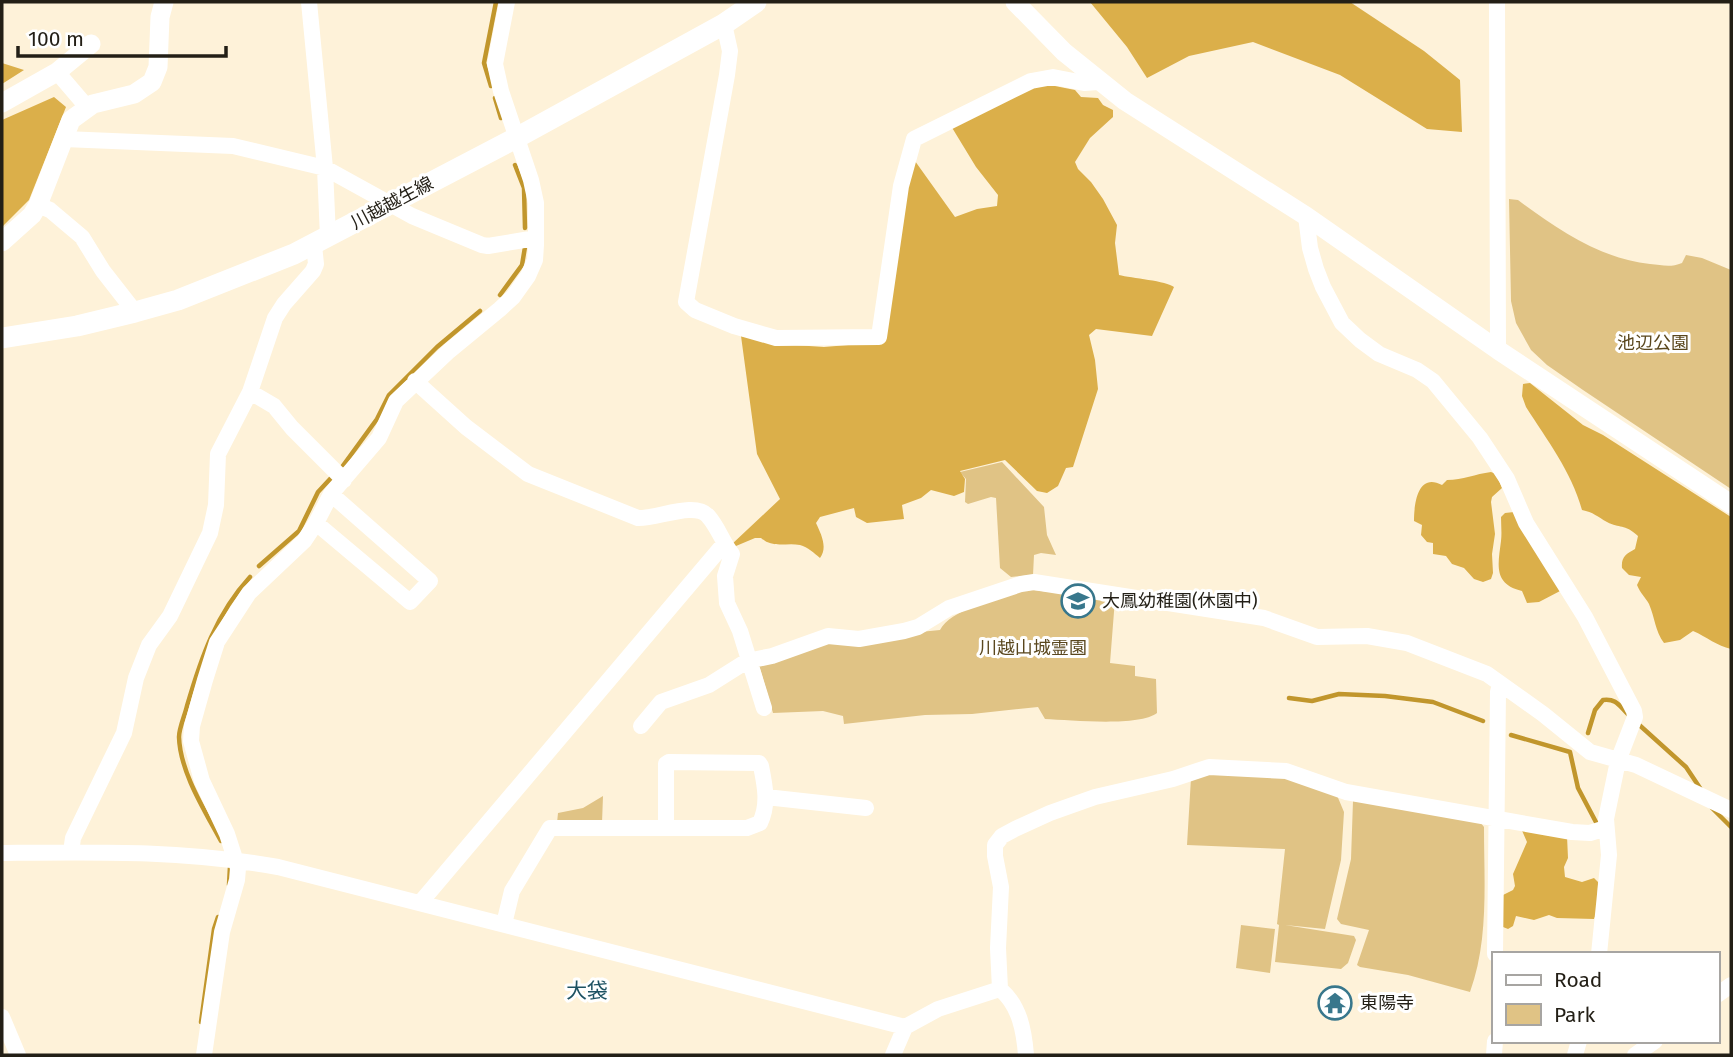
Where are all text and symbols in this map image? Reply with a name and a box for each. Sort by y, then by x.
scale bar [18,14,226,58]
text: 100 m [28,26,84,52]
street label: 川越越生線 [347,172,437,234]
park label: 池辺公園 [1617,332,1689,354]
school or university icon: 大鳳幼稚園(休園中) [1059,582,1097,620]
place label: 大鳳幼稚園(休園中) [1102,590,1258,612]
park label: 川越山城霊園 [979,637,1087,659]
legend [1492,952,1719,1043]
text: Road [1554,967,1602,993]
district label: 大袋 [566,978,608,1004]
temple icon: 東陽寺 [1316,984,1354,1022]
place label: 東陽寺 [1360,992,1414,1014]
text: Park [1554,1002,1596,1028]

